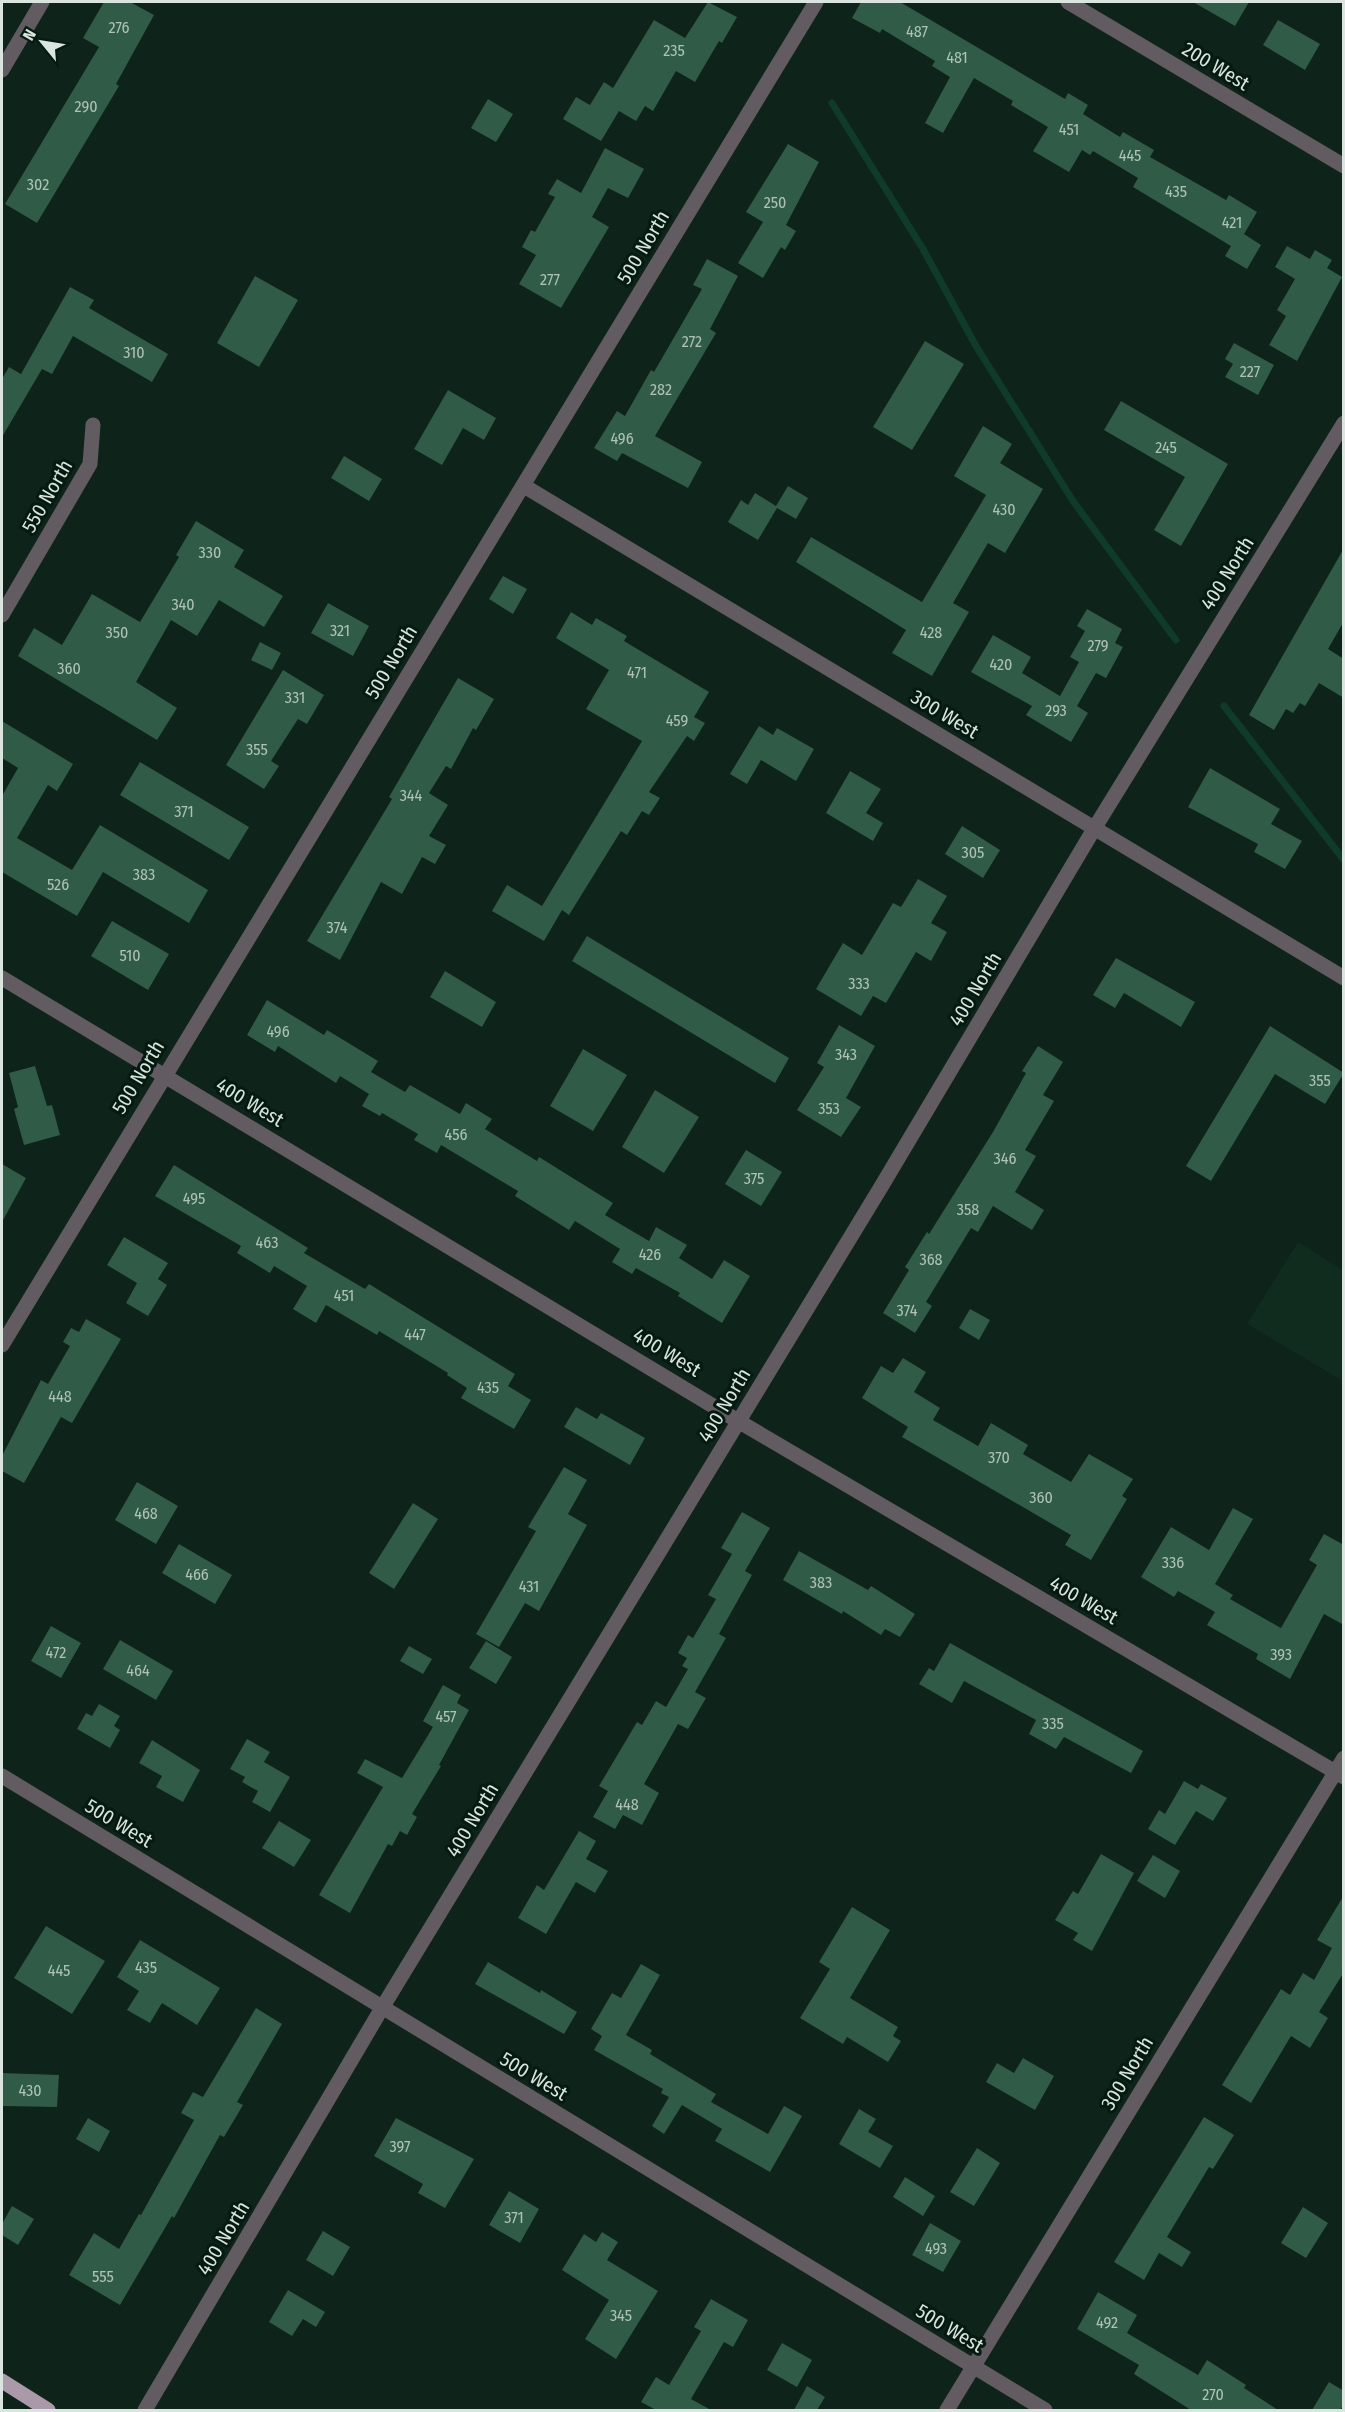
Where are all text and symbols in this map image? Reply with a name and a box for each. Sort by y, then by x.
north arrow [12,12,72,72]
house number: 276 [109,18,130,37]
house number: 487 [906,22,929,41]
text: N [19,26,40,44]
street label: 200 West [1178,37,1254,96]
house number: 235 [663,41,685,60]
house number: 481 [946,48,968,67]
house number: 290 [74,97,98,116]
house number: 451 [1059,120,1079,139]
house number: 445 [1119,146,1141,165]
house number: 302 [27,175,49,194]
house number: 435 [1165,182,1187,201]
house number: 250 [764,193,786,212]
street label: 500 North [612,206,674,288]
house number: 421 [1222,213,1242,232]
house number: 277 [540,270,560,289]
house number: 272 [682,332,702,351]
house number: 310 [123,343,145,362]
house number: 227 [1240,362,1261,381]
house number: 282 [650,380,672,399]
house number: 496 [610,429,634,448]
house number: 245 [1155,438,1177,457]
street label: 550 North [17,455,77,537]
house number: 430 [992,500,1016,519]
street label: 400 North [1195,532,1259,614]
house number: 330 [199,543,221,562]
house number: 340 [171,595,195,614]
house number: 321 [330,621,350,640]
street label: 500 North [360,621,422,703]
house number: 350 [106,623,128,642]
house number: 428 [920,623,942,642]
house number: 279 [1088,636,1109,655]
house number: 420 [990,655,1012,674]
house number: 360 [57,659,81,678]
house number: 471 [627,663,647,682]
street label: 300 West [907,685,983,744]
house number: 331 [285,688,305,707]
house number: 293 [1045,701,1067,720]
house number: 459 [666,711,688,730]
house number: 355 [246,740,268,759]
house number: 344 [400,786,423,805]
house number: 371 [174,802,194,821]
house number: 305 [962,843,984,862]
house number: 383 [133,865,155,884]
house number: 526 [47,875,69,894]
house number: 374 [327,918,348,937]
house number: 510 [119,946,141,965]
street label: 400 North [944,948,1006,1030]
house number: 333 [848,974,870,993]
house number: 496 [266,1022,290,1041]
street label: 500 North [107,1036,169,1118]
house number: 343 [835,1045,857,1064]
house number: 355 [1309,1071,1331,1090]
street label: 400 West [212,1072,289,1132]
house number: 353 [818,1099,840,1118]
house number: 456 [445,1125,467,1144]
house number: 346 [994,1149,1016,1168]
house number: 375 [744,1169,764,1188]
house number: 495 [183,1189,205,1208]
house number: 358 [957,1200,979,1219]
house number: 463 [256,1233,278,1252]
house number: 426 [639,1245,661,1264]
house number: 368 [919,1250,943,1269]
house number: 451 [334,1286,354,1305]
house number: 374 [897,1301,918,1320]
street label: 400 West [629,1322,706,1382]
house number: 447 [404,1325,426,1344]
street label: 400 North [693,1364,755,1446]
house number: 435 [477,1378,499,1397]
house number: 448 [48,1387,72,1406]
house number: 370 [988,1448,1010,1467]
house number: 360 [1029,1488,1053,1507]
house number: 468 [134,1504,158,1523]
house number: 336 [1162,1553,1184,1572]
house number: 466 [185,1565,209,1584]
street label: 400 West [1046,1571,1123,1629]
house number: 383 [810,1573,832,1592]
house number: 431 [519,1577,539,1596]
house number: 472 [46,1643,66,1662]
house number: 393 [1270,1645,1292,1664]
house number: 464 [126,1661,150,1680]
house number: 457 [435,1707,457,1726]
house number: 335 [1042,1714,1064,1733]
street label: 400 North [441,1779,503,1861]
street label: 500 West [81,1794,157,1853]
house number: 448 [615,1795,639,1814]
house number: 435 [135,1958,157,1977]
house number: 445 [48,1961,70,1980]
street label: 300 North [1096,2032,1158,2114]
street label: 500 West [496,2047,572,2106]
house number: 430 [18,2081,42,2100]
house number: 397 [389,2137,411,2156]
street label: 400 North [192,2197,254,2279]
house number: 371 [504,2208,524,2227]
house number: 493 [925,2239,947,2258]
house number: 555 [92,2267,114,2286]
street label: 500 West [912,2299,988,2358]
house number: 345 [610,2306,632,2325]
house number: 492 [1096,2313,1118,2332]
house number: 270 [1202,2385,1224,2404]

